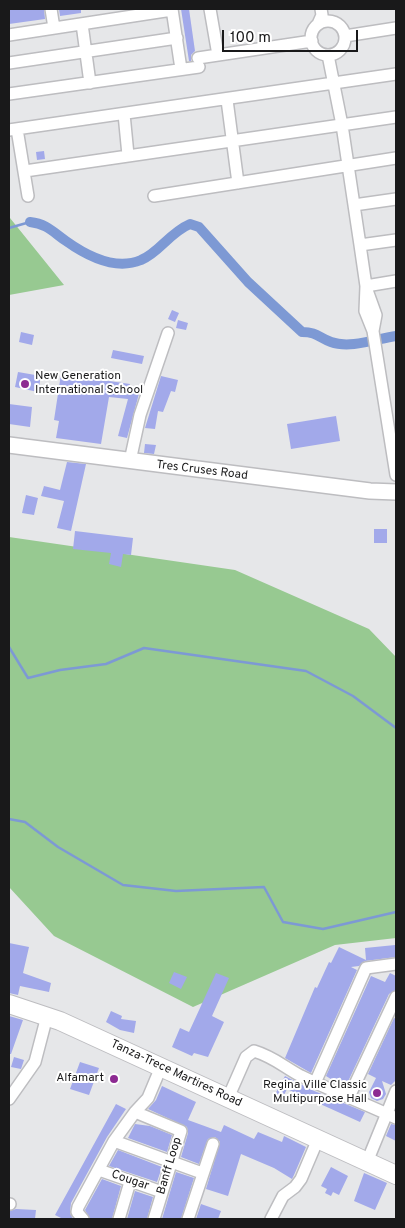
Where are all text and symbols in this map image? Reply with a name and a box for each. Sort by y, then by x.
scale bar [225,20,361,52]
text: 100 m [230,29,271,48]
place label: New Generation International School [35,370,143,398]
marker: New Generation International School [19,378,31,390]
street label: Tres Cruses Road [155,458,249,484]
street label: Tanza-Trece Martires Road [108,1037,244,1111]
place label: Alfamart [56,1072,104,1086]
marker: Alfamart [108,1073,120,1085]
place label: Regina Ville Classic Multipurpose Hall [263,1079,367,1107]
marker: Regina Ville Classic Multipurpose Hall [371,1087,383,1099]
street label: Banff Loop [154,1136,186,1196]
street label: Cougar [109,1168,151,1194]

